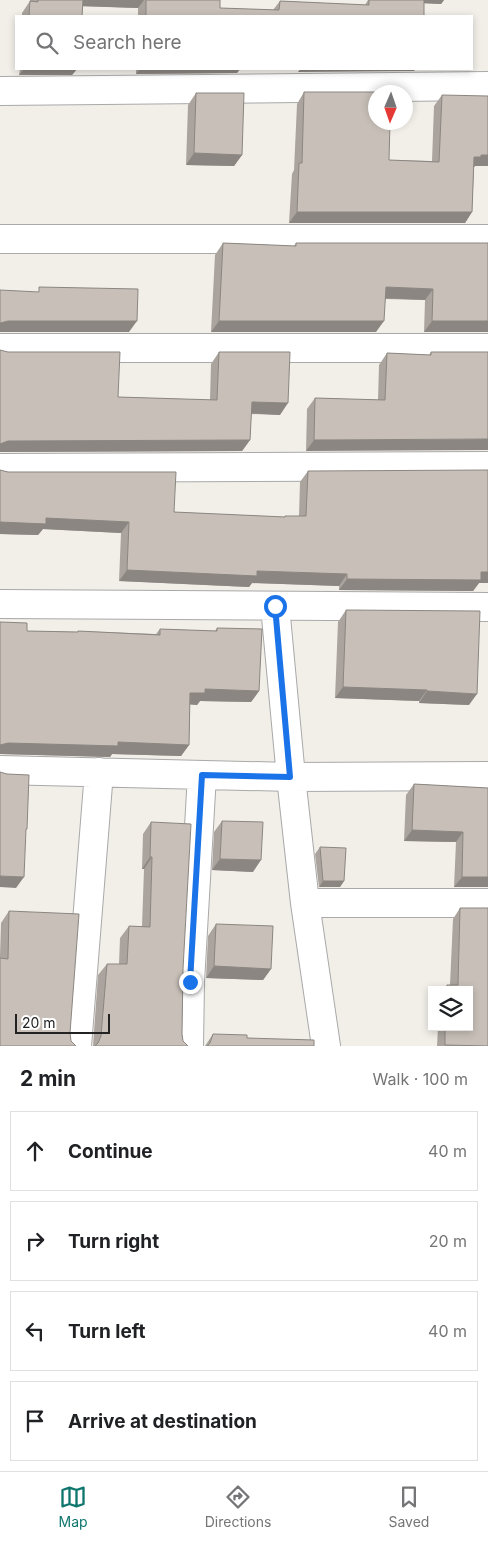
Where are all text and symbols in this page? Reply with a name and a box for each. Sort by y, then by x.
search box [15,15,473,70]
icon: search [33,29,61,57]
text: Search here [73,31,182,54]
north arrow [368,85,413,130]
route start [264,595,287,618]
route end [179,971,202,994]
map controls [428,986,473,1031]
button: layers [428,986,473,1031]
scale bar [15,1011,110,1034]
text: 20 m [22,1014,56,1031]
text: 2 min [20,1066,76,1091]
text: Walk · 100 m [373,1069,468,1089]
icon: ahead [21,1137,49,1165]
text: Continue [68,1140,153,1163]
text: 40 m [428,1141,467,1161]
icon: right [21,1227,49,1255]
text: Turn right [68,1230,159,1253]
text: 20 m [429,1231,467,1251]
icon: left [21,1317,49,1345]
text: Turn left [68,1320,146,1343]
text: 40 m [428,1321,467,1341]
icon: arrive [21,1407,49,1435]
text: Arrive at destination [68,1410,257,1433]
tab: Map [59,1483,88,1530]
tab: Directions [205,1483,271,1530]
tab: Saved [388,1483,429,1530]

